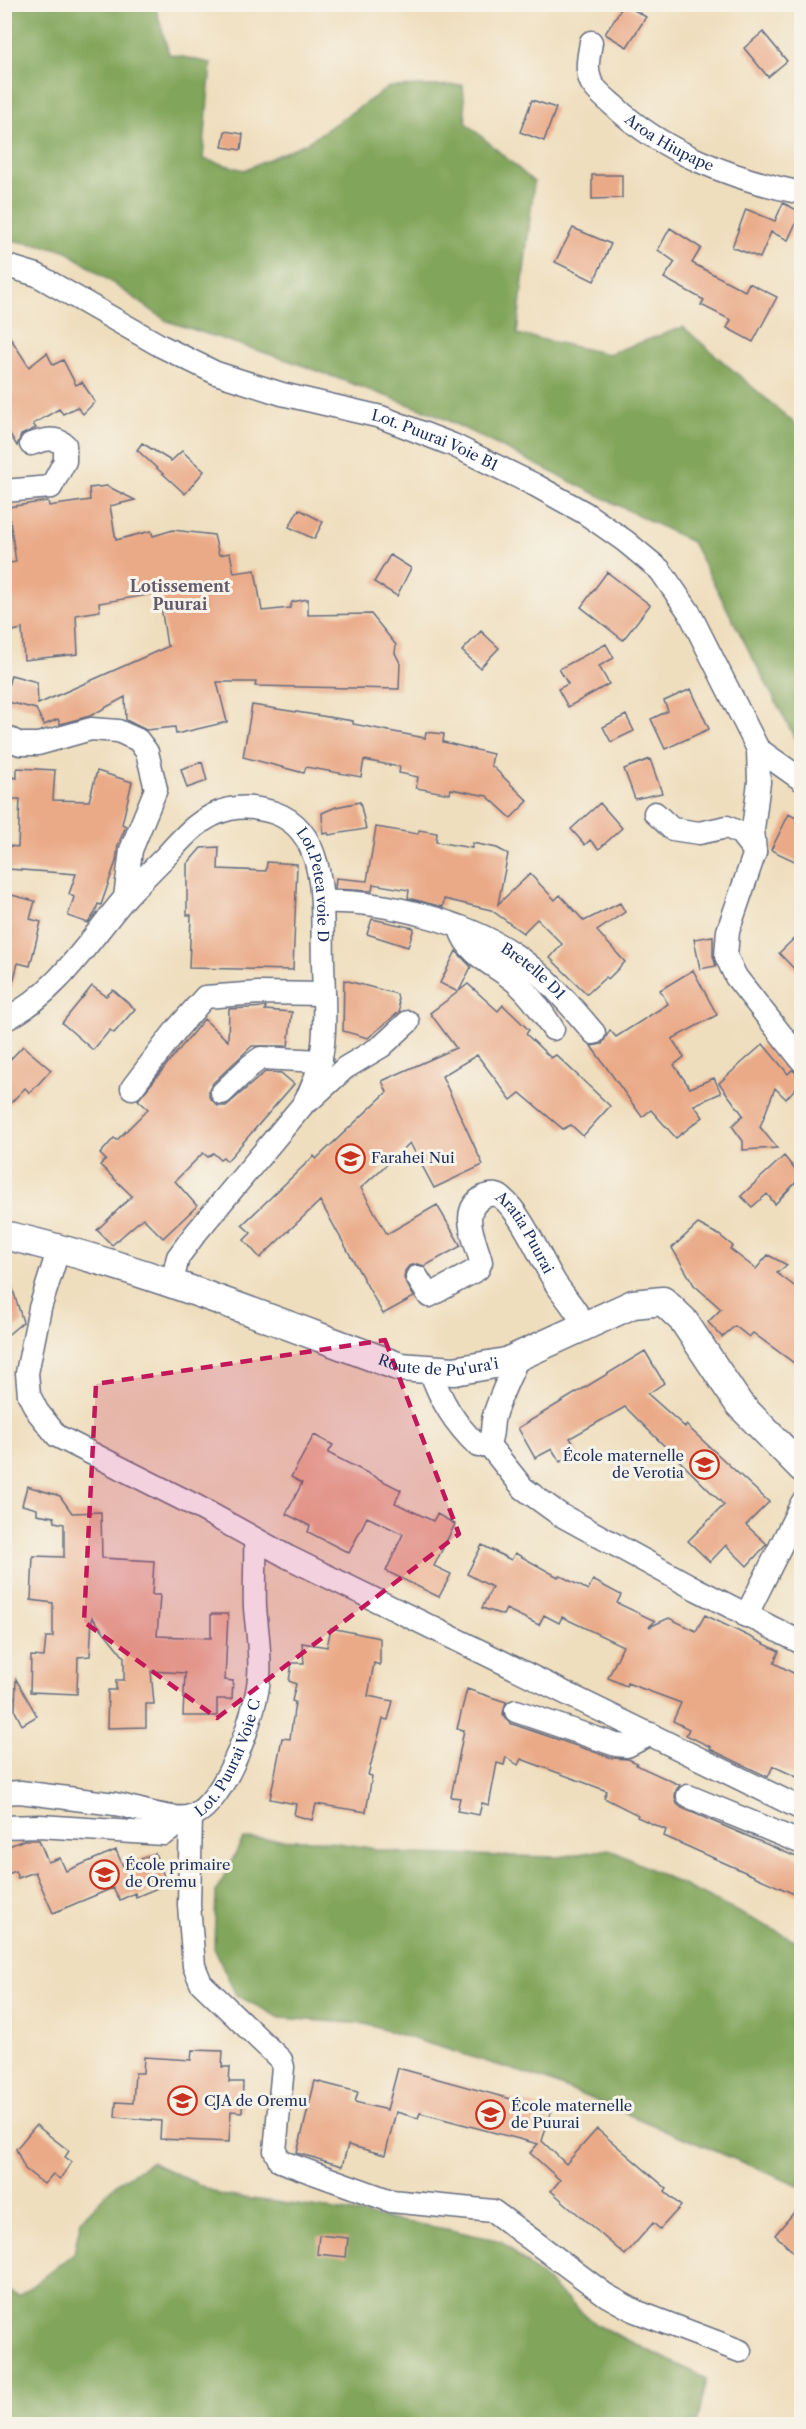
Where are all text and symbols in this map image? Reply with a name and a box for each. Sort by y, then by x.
street label: Aroa Hiupape [620,109,717,175]
street label: Lot. Puurai Voie B1 [370,405,502,475]
district label: Lotissement Puurai [130,576,231,614]
street label: Lot.Petea voie D [292,823,333,942]
street label: Bretelle D1 [498,938,570,1004]
school or university icon: Farahei Nui [334,1142,366,1174]
place label: Farahei Nui [371,1148,455,1167]
street label: Aratia Puurai [491,1186,558,1277]
street label: Route de Pu'ura'i [376,1350,500,1380]
place label: École maternelle de Verotia [563,1446,684,1482]
school or university icon: École maternelle de Verotia [689,1449,721,1481]
street label: Lot. Puurai Voie C [191,1697,264,1821]
place label: École primaire de Oremu [125,1855,230,1891]
school or university icon: École primaire de Oremu [88,1858,120,1890]
school or university icon: CJA de Oremu [167,2085,199,2117]
place label: CJA de Oremu [204,2091,307,2110]
place label: École maternelle de Puurai [511,2096,632,2132]
school or university icon: École maternelle de Puurai [474,2099,506,2131]

